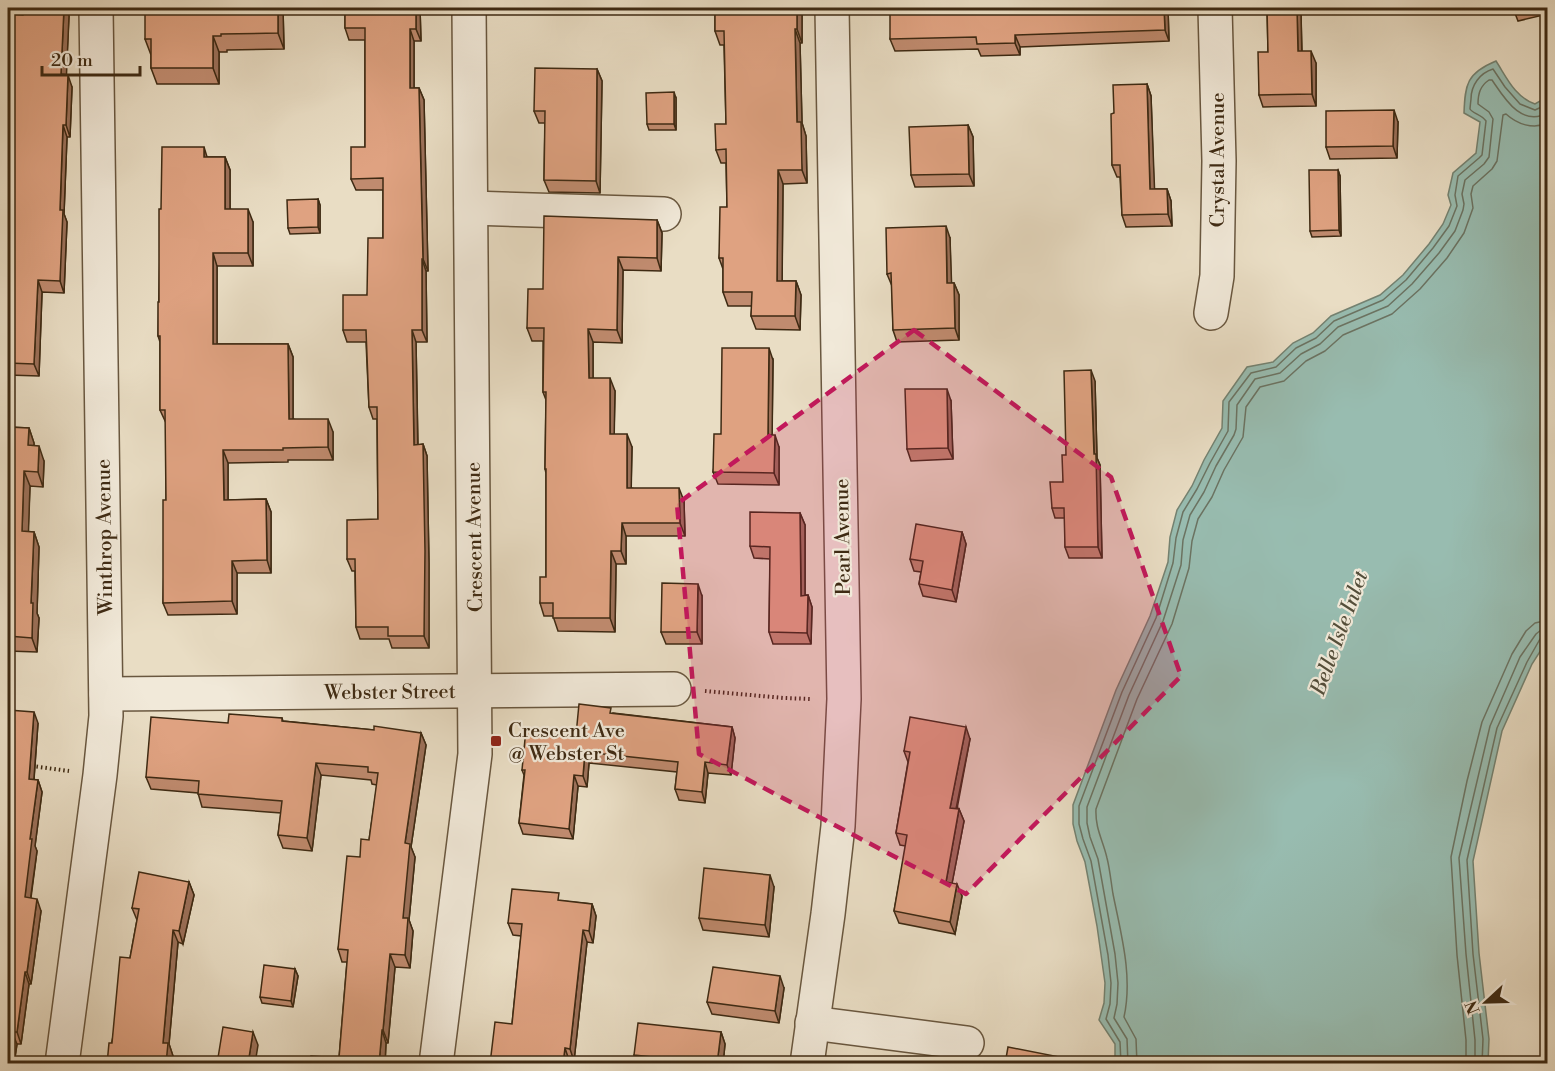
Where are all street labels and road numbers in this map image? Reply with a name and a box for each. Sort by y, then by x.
street label: Crystal Avenue [1206,92,1231,228]
street label: Winthrop Avenue [92,459,119,616]
street label: Crescent Avenue [462,462,489,612]
street label: Pearl Avenue [830,478,857,596]
street label: Webster Street [323,680,456,706]

